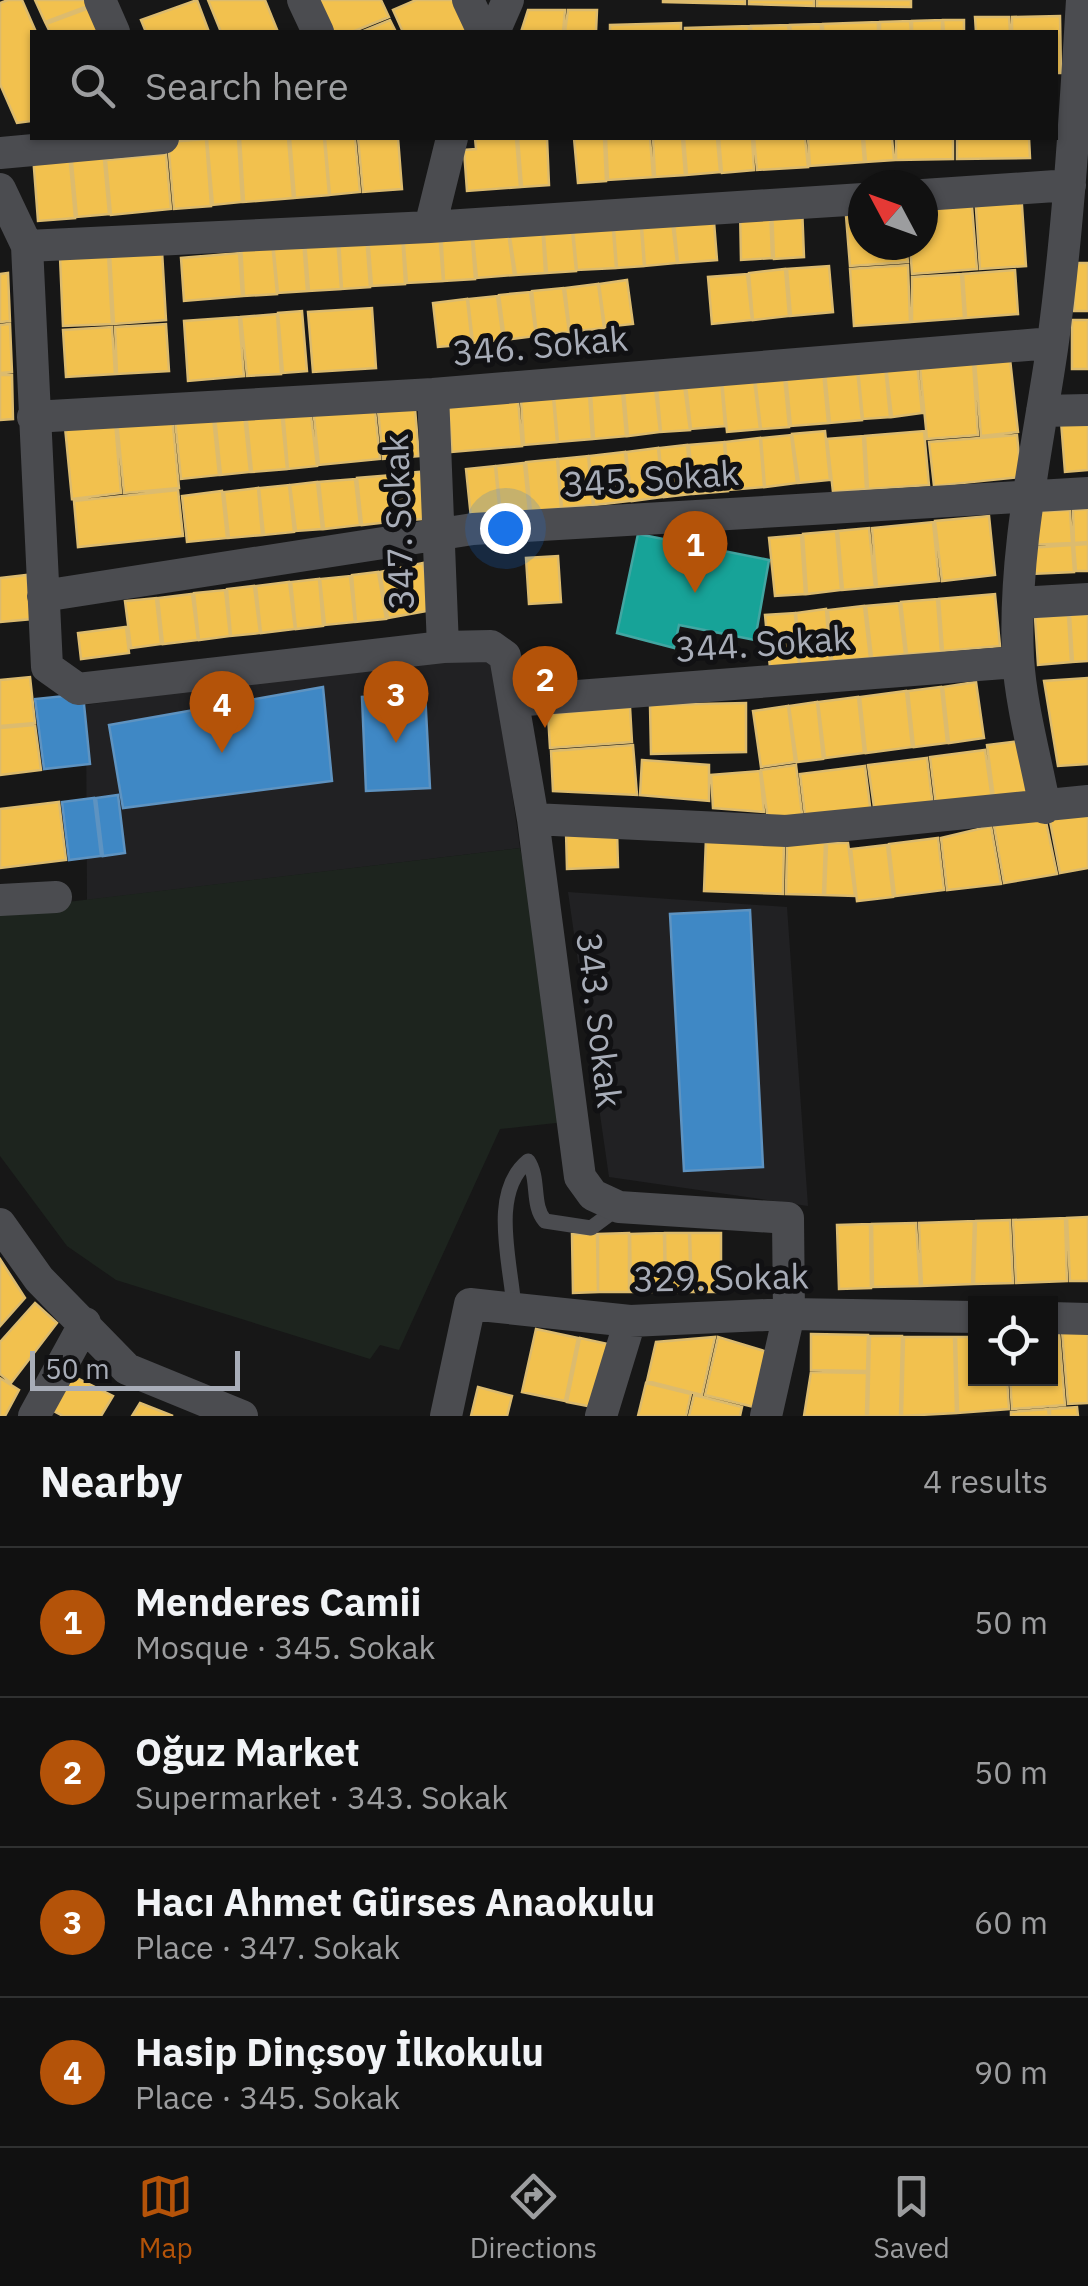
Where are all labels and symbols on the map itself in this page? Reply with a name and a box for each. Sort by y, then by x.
north arrow [848,170,938,260]
street label: 346. Sokak [450,314,630,376]
street label: 347. Sokak [372,433,424,611]
street label: 345. Sokak [562,449,740,507]
your location [480,503,531,554]
pin: 1 [662,510,728,593]
street label: 344. Sokak [674,614,852,672]
pin: 2 [512,646,578,728]
pin: 3 [364,660,428,743]
pin: 4 [190,670,254,753]
street label: 343. Sokak [566,930,634,1110]
street label: 329. Sokak [633,1252,809,1302]
scale bar [30,1346,240,1390]

